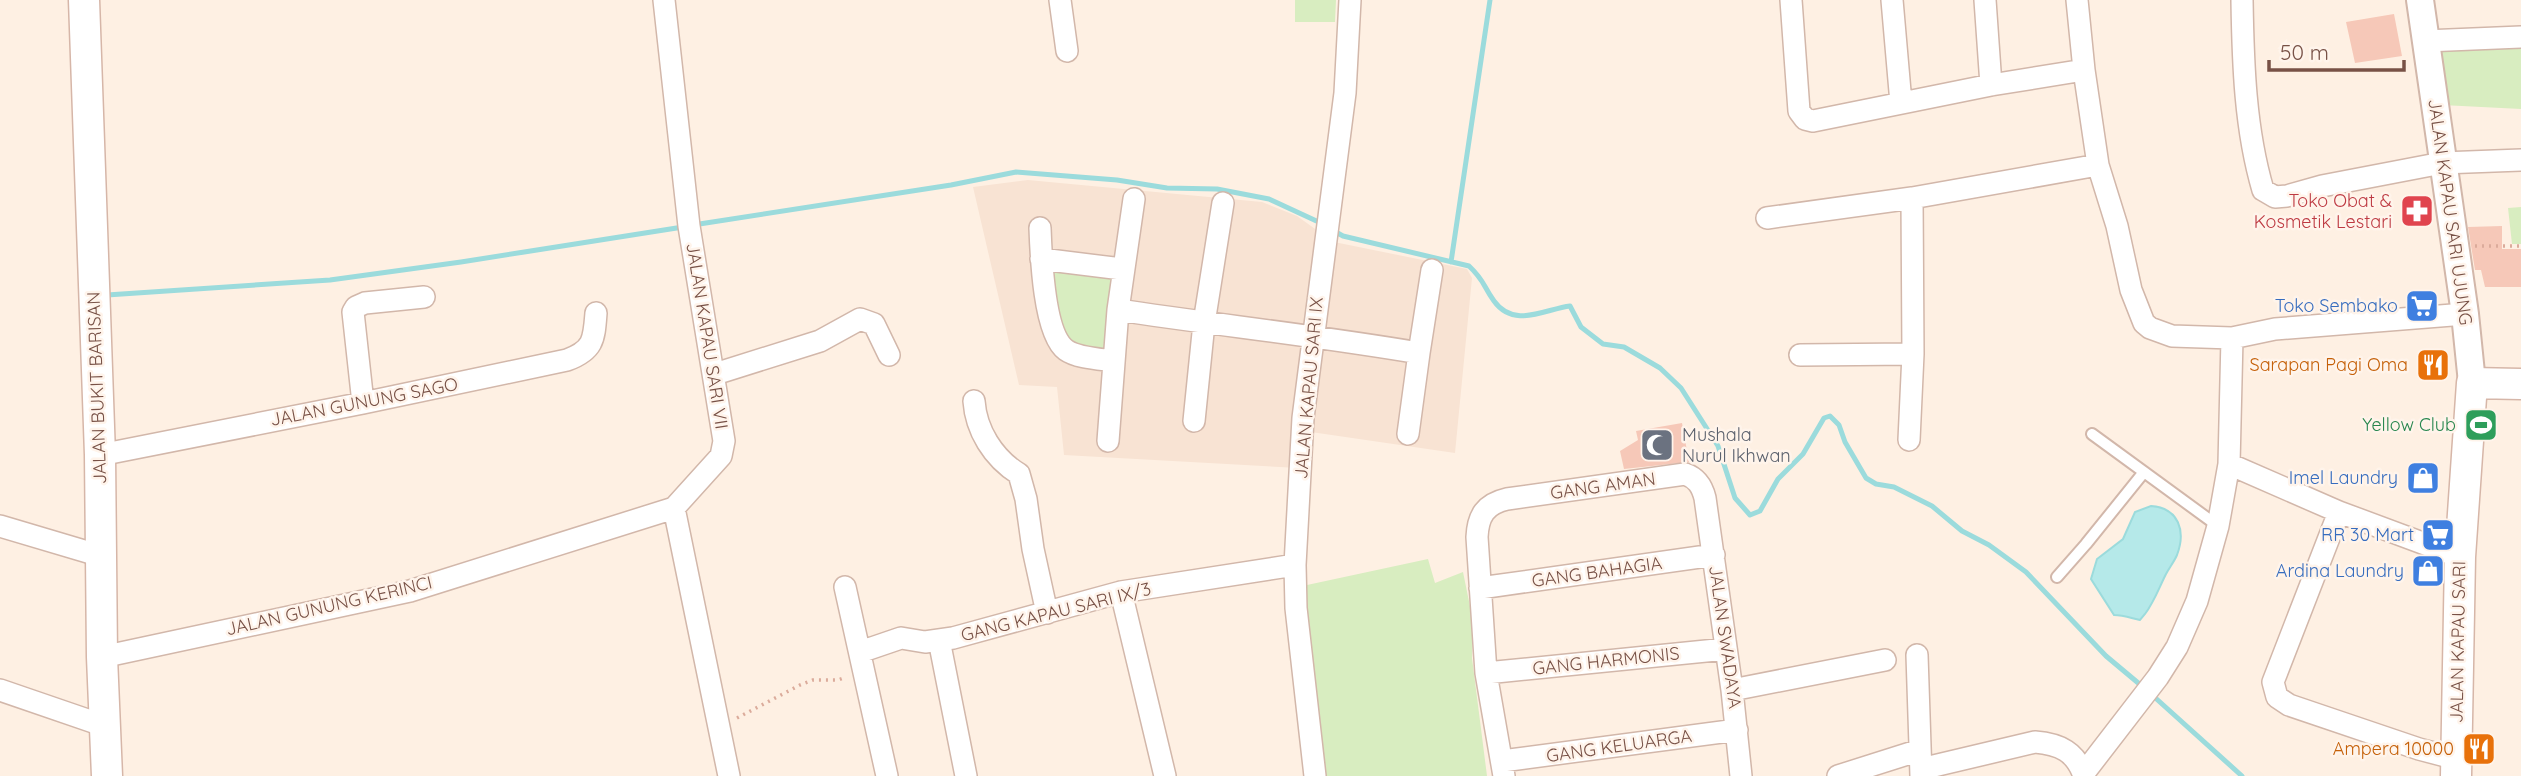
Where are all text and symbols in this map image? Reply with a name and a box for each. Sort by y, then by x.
scale bar [2269,28,2404,72]
text: 50 m [2280,39,2329,65]
street label: JALAN KAPAU SARI UJUNG [2423,97,2478,327]
place label: Toko Obat & Kosmetik Lestari [2254,189,2392,233]
pharmacy icon: Toko Obat & Kosmetik Lestari [2398,192,2436,230]
street label: JALAN KAPAU SARI VII [681,241,734,431]
supermarket icon: Toko Sembako [2403,287,2441,325]
street label: JALAN BUKIT BARISAN [82,291,111,485]
place label: Toko Sembako [2275,294,2398,317]
street label: JALAN KAPAU SARI IX [1289,296,1328,480]
restaurant icon: Sarapan Pagi Oma [2414,346,2452,384]
place label: Sarapan Pagi Oma [2250,353,2408,376]
street label: JALAN GUNUNG SAGO [268,372,460,431]
sports icon: Yellow Club [2462,406,2500,444]
place label: Yellow Club [2362,413,2456,436]
place label: Mushala Nurul Ikhwan [1682,423,1791,467]
mosque icon: Mushala Nurul Ikhwan [1638,426,1676,464]
shop icon: Imel Laundry [2404,459,2442,497]
place label: Imel Laundry [2289,466,2398,489]
street label: GANG AMAN [1549,467,1657,504]
supermarket icon: RR 30 Mart [2419,516,2457,554]
place label: RR 30 Mart [2321,523,2414,546]
street label: GANG BAHAGIA [1530,551,1664,592]
shop icon: Ardina Laundry [2409,552,2447,590]
place label: Ardina Laundry [2276,559,2404,582]
street label: JALAN KAPAU SARI [2445,561,2470,723]
street label: JALAN SWADAYA [1704,564,1747,710]
street label: JALAN GUNUNG KERINCI [223,571,434,640]
street label: GANG KAPAU SARI IX/3 [958,577,1153,646]
street label: GANG HARMONIS [1531,641,1681,680]
street label: GANG KELUARGA [1545,724,1693,767]
restaurant icon: Ampera 10000 [2460,730,2498,768]
place label: Ampera 10000 [2333,737,2454,760]

